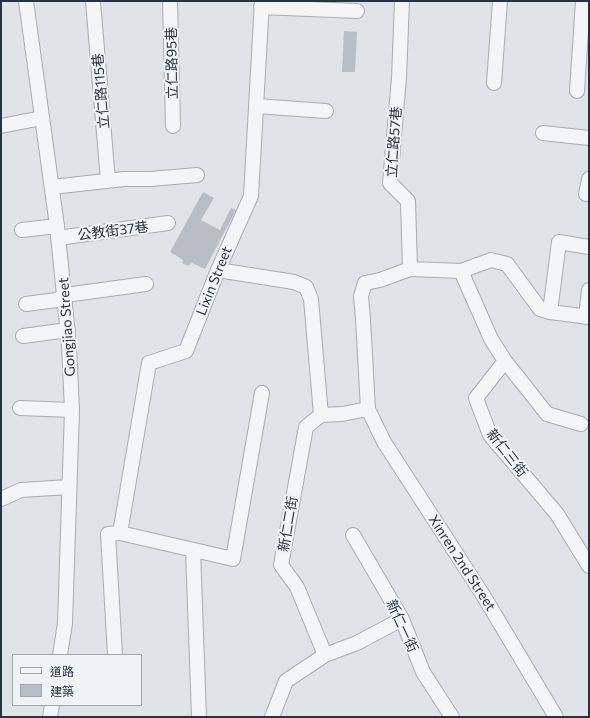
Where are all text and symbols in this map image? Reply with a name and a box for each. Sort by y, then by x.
street label: 立仁路95巷 [163,27,181,99]
street label: 立仁路115巷 [89,52,113,130]
street label: 立仁路57巷 [383,106,405,178]
street label: 公教街37巷 [77,218,149,244]
street label: Lixin Street [193,244,235,318]
street label: Gongjiao Street [55,277,79,377]
street label: 新仁三街 [483,426,531,480]
street label: 新仁二街 [275,495,301,553]
street label: Xinren 2nd Street [425,512,499,614]
street label: 新仁一街 [383,597,421,655]
legend [12,654,142,706]
text: 道路 [50,664,74,678]
text: 建築 [50,684,74,698]

